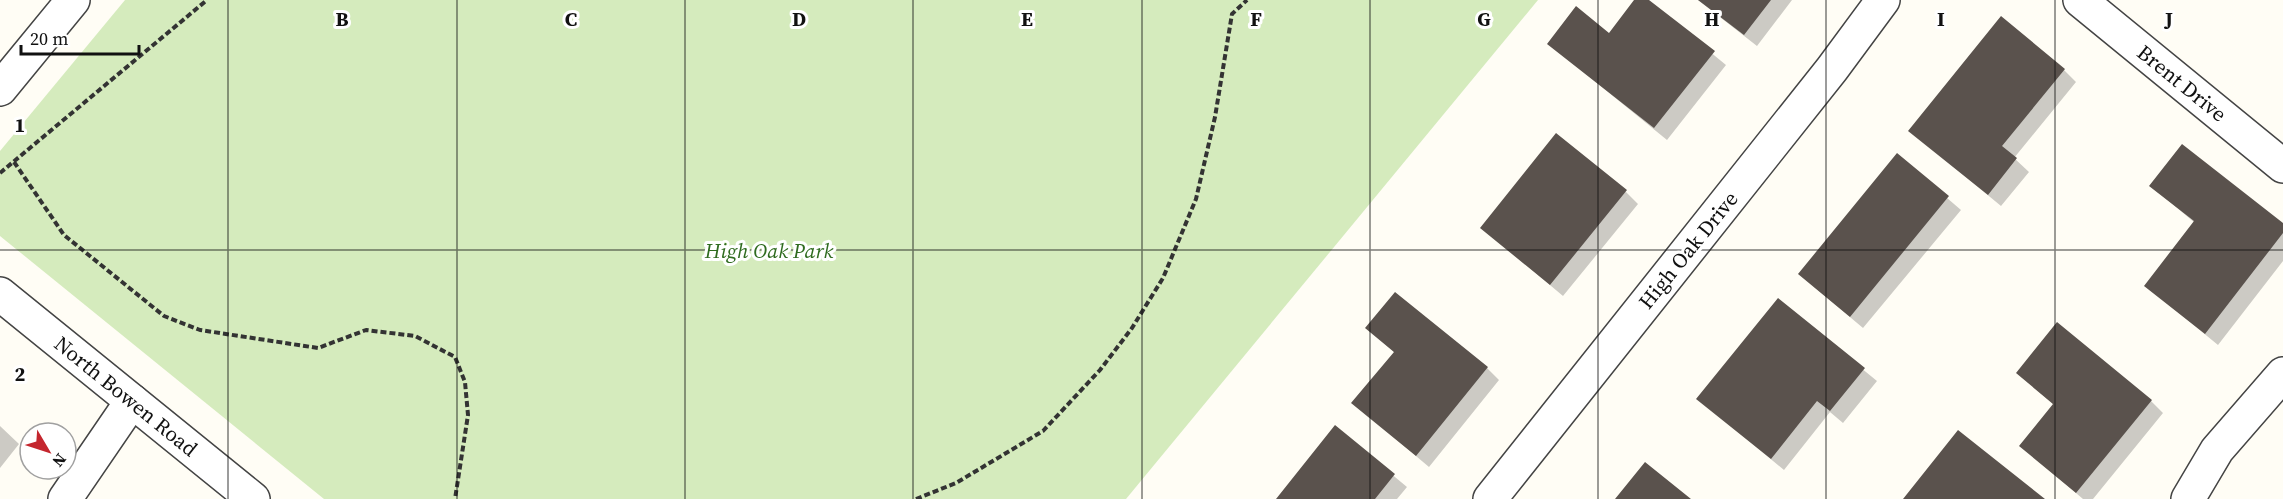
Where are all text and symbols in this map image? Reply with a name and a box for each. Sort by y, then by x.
text: B [335,5,349,33]
text: C [565,5,577,33]
text: D [792,5,806,33]
text: E [1021,5,1033,33]
text: F [1250,5,1262,33]
text: G [1477,5,1491,33]
text: H [1704,5,1720,33]
text: I [1937,5,1945,33]
text: J [2163,5,2173,33]
scale bar [21,18,140,56]
text: 20 m [30,26,68,51]
street label: Brent Drive [2131,38,2233,128]
text: 1 [15,111,25,139]
street label: High Oak Drive [1632,185,1744,315]
park label: High Oak Park [704,236,833,265]
street label: North Bowen Road [49,331,203,461]
text: 2 [15,360,26,388]
north arrow [18,421,78,481]

